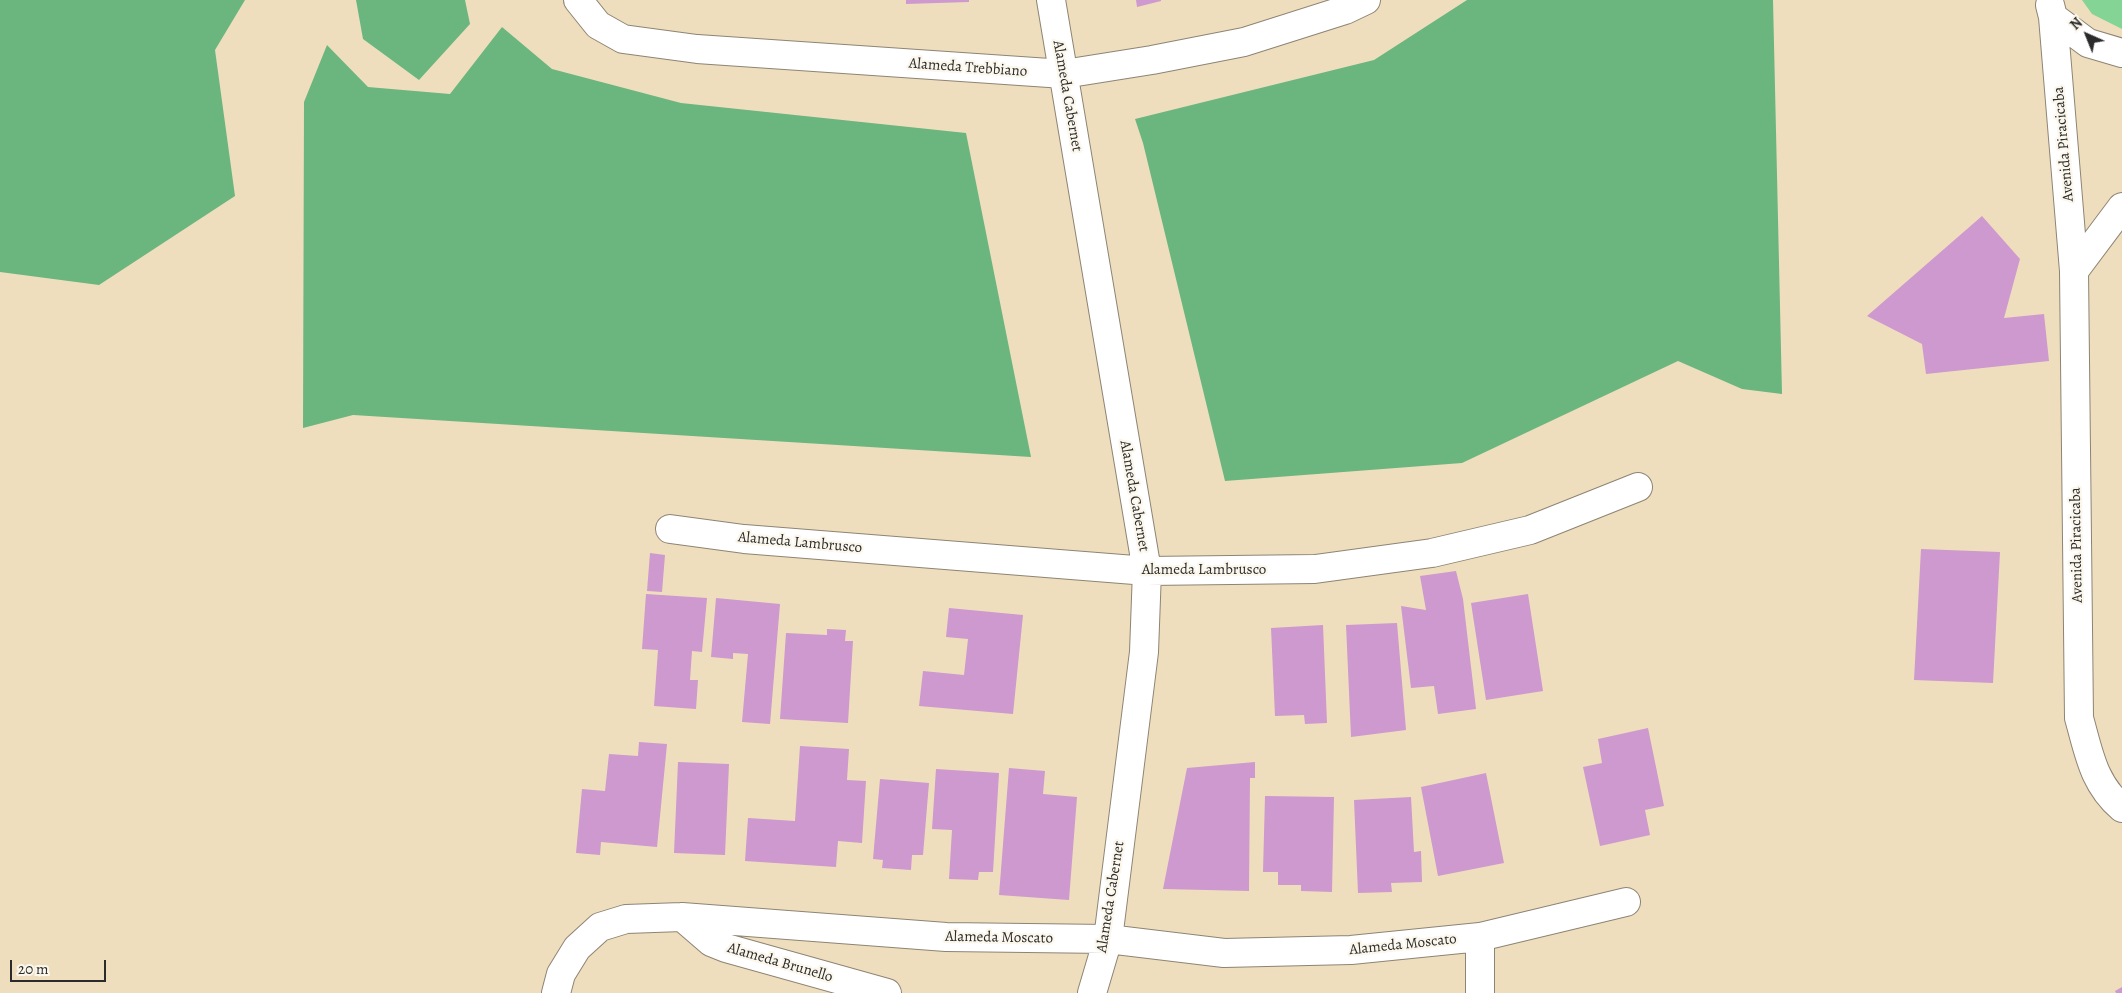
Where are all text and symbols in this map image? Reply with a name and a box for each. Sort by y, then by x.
north arrow [2062,10,2112,60]
text: N [2066,13,2086,34]
street label: Alameda Cabernet [1048,39,1086,153]
street label: Alameda Trebbiano [908,55,1028,81]
street label: Avenida Piracicaba [2050,86,2078,202]
street label: Alameda Cabernet [1115,439,1153,553]
street label: Avenida Piracicaba [2067,487,2087,603]
street label: Alameda Lambrusco [737,529,863,557]
street label: Alameda Lambrusco [1142,561,1266,579]
street label: Alameda Cabernet [1093,840,1129,954]
street label: Alameda Moscato [945,928,1053,948]
street label: Alameda Moscato [1348,930,1458,960]
street label: Alameda Brunello [725,939,835,987]
scale bar [12,950,109,982]
text: 20 m [18,959,49,979]

